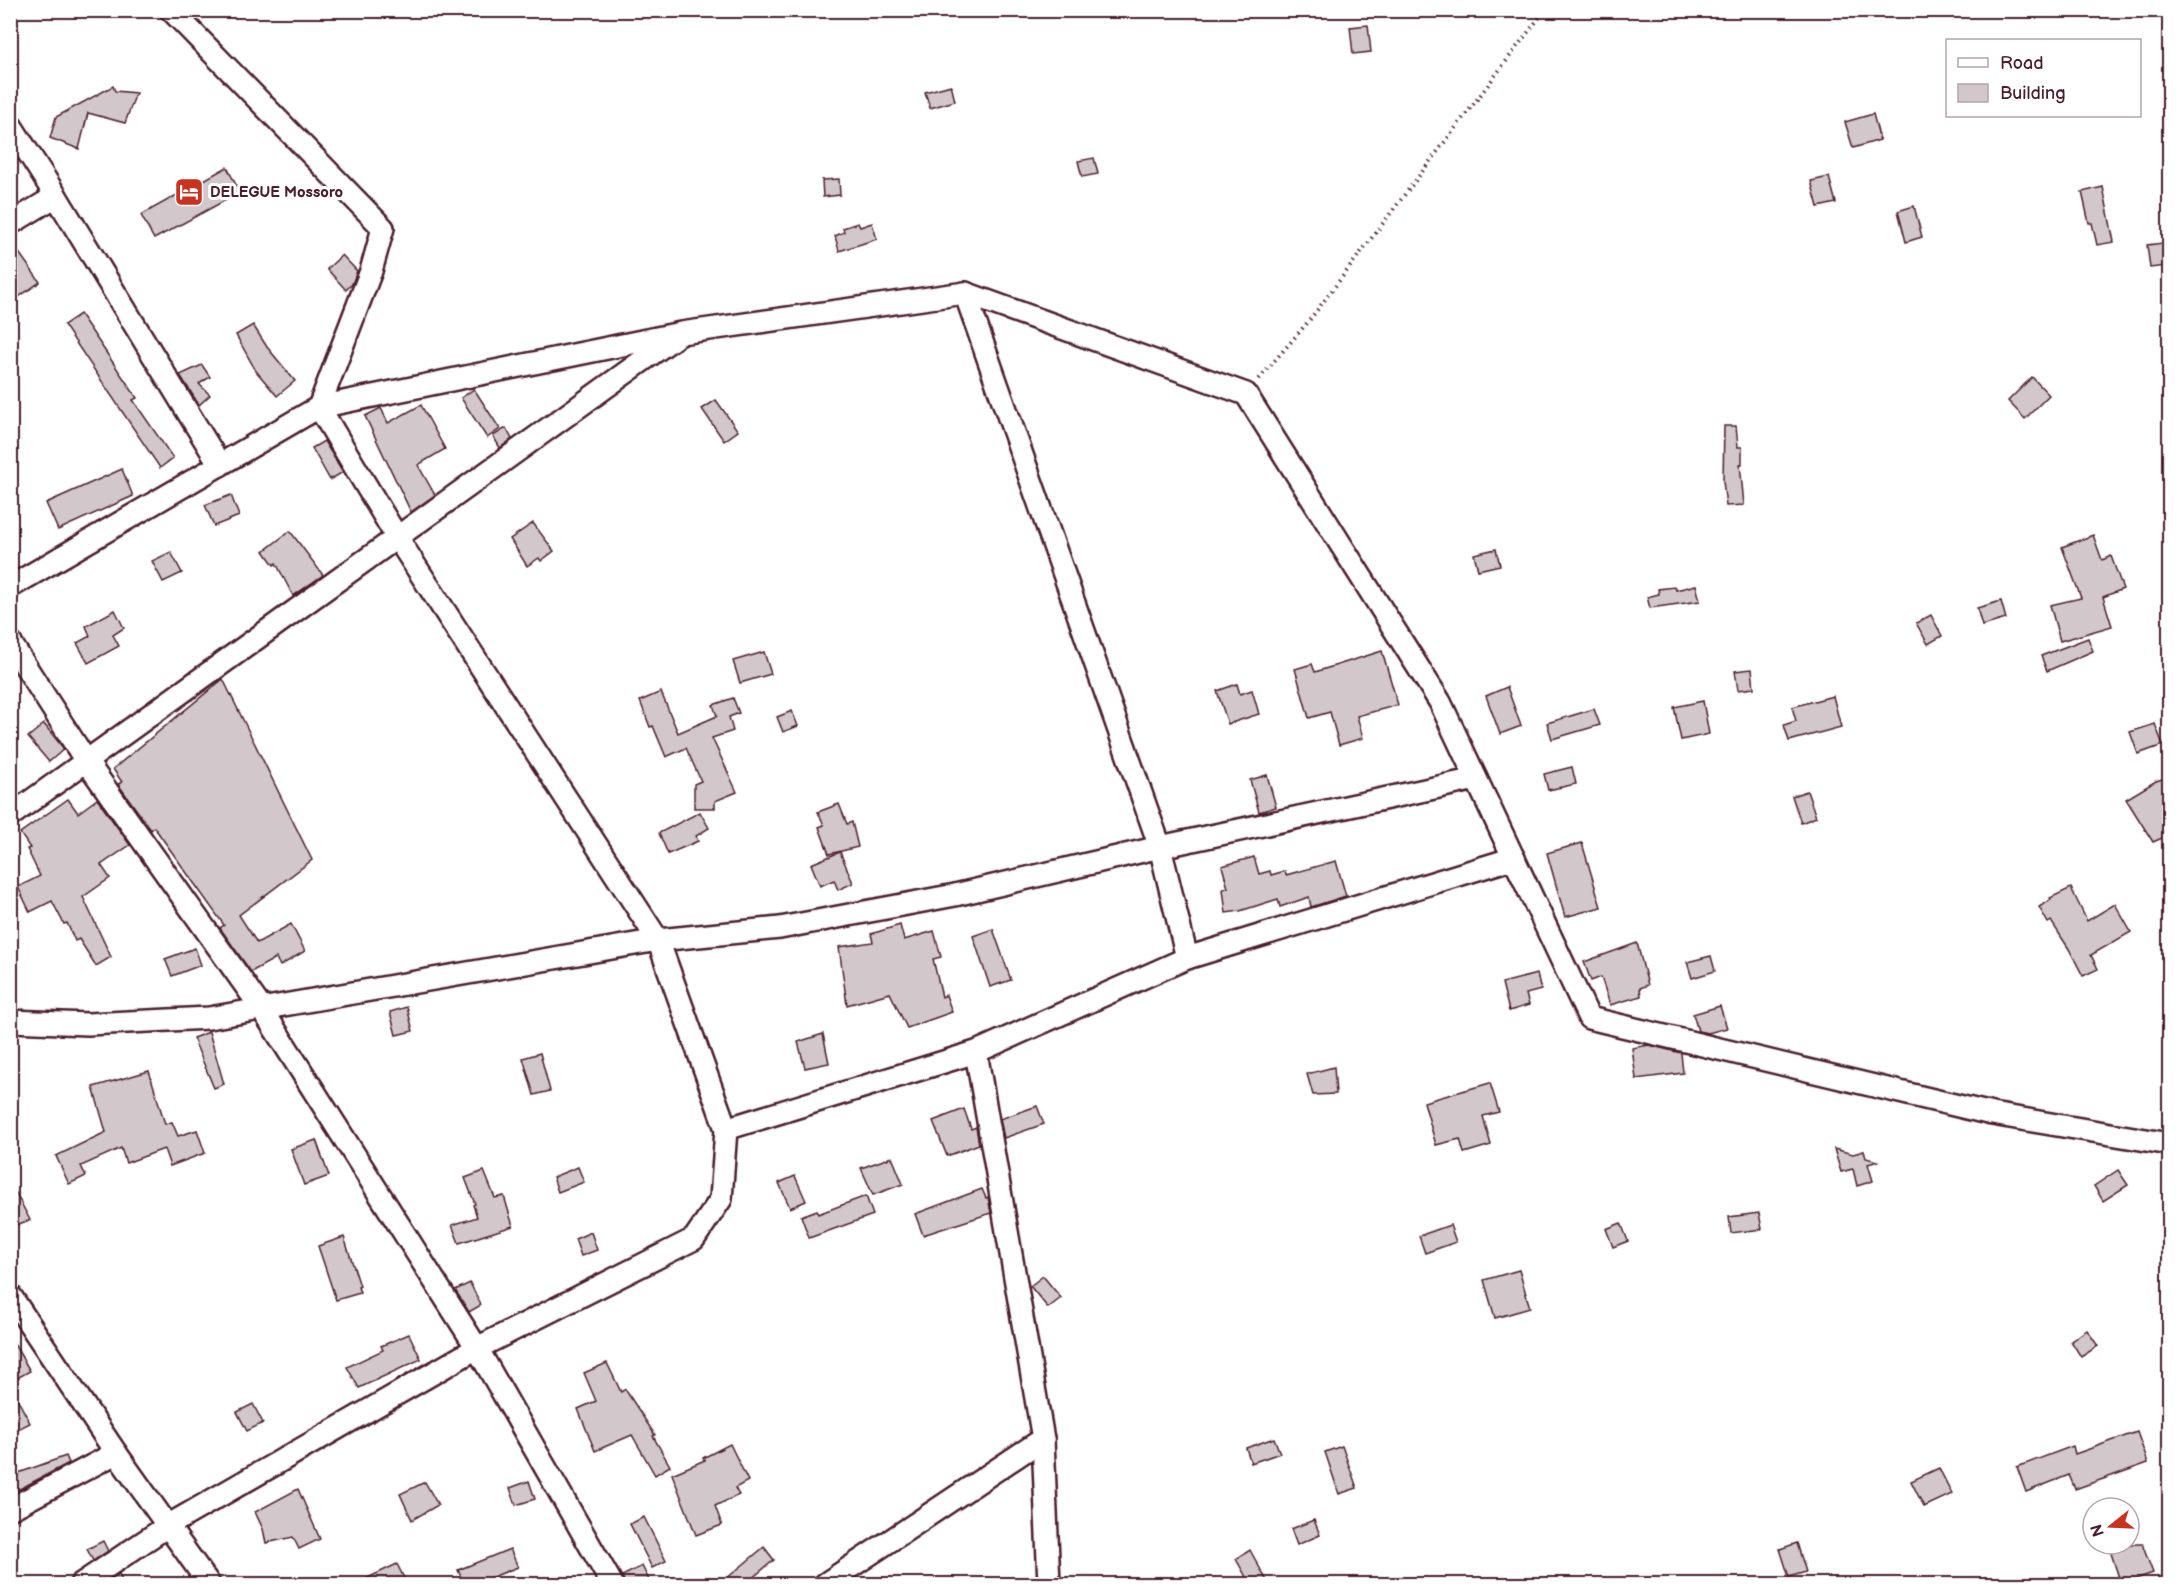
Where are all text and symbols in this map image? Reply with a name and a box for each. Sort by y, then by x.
legend [1946,39,2141,117]
text: Road [2000,53,2044,74]
text: Building [2000,83,2066,104]
hotel icon: DELEGUE Mossoro [173,176,205,208]
place label: DELEGUE Mossoro [210,183,344,202]
north arrow [2081,1496,2141,1556]
text: N [2087,1522,2109,1539]

